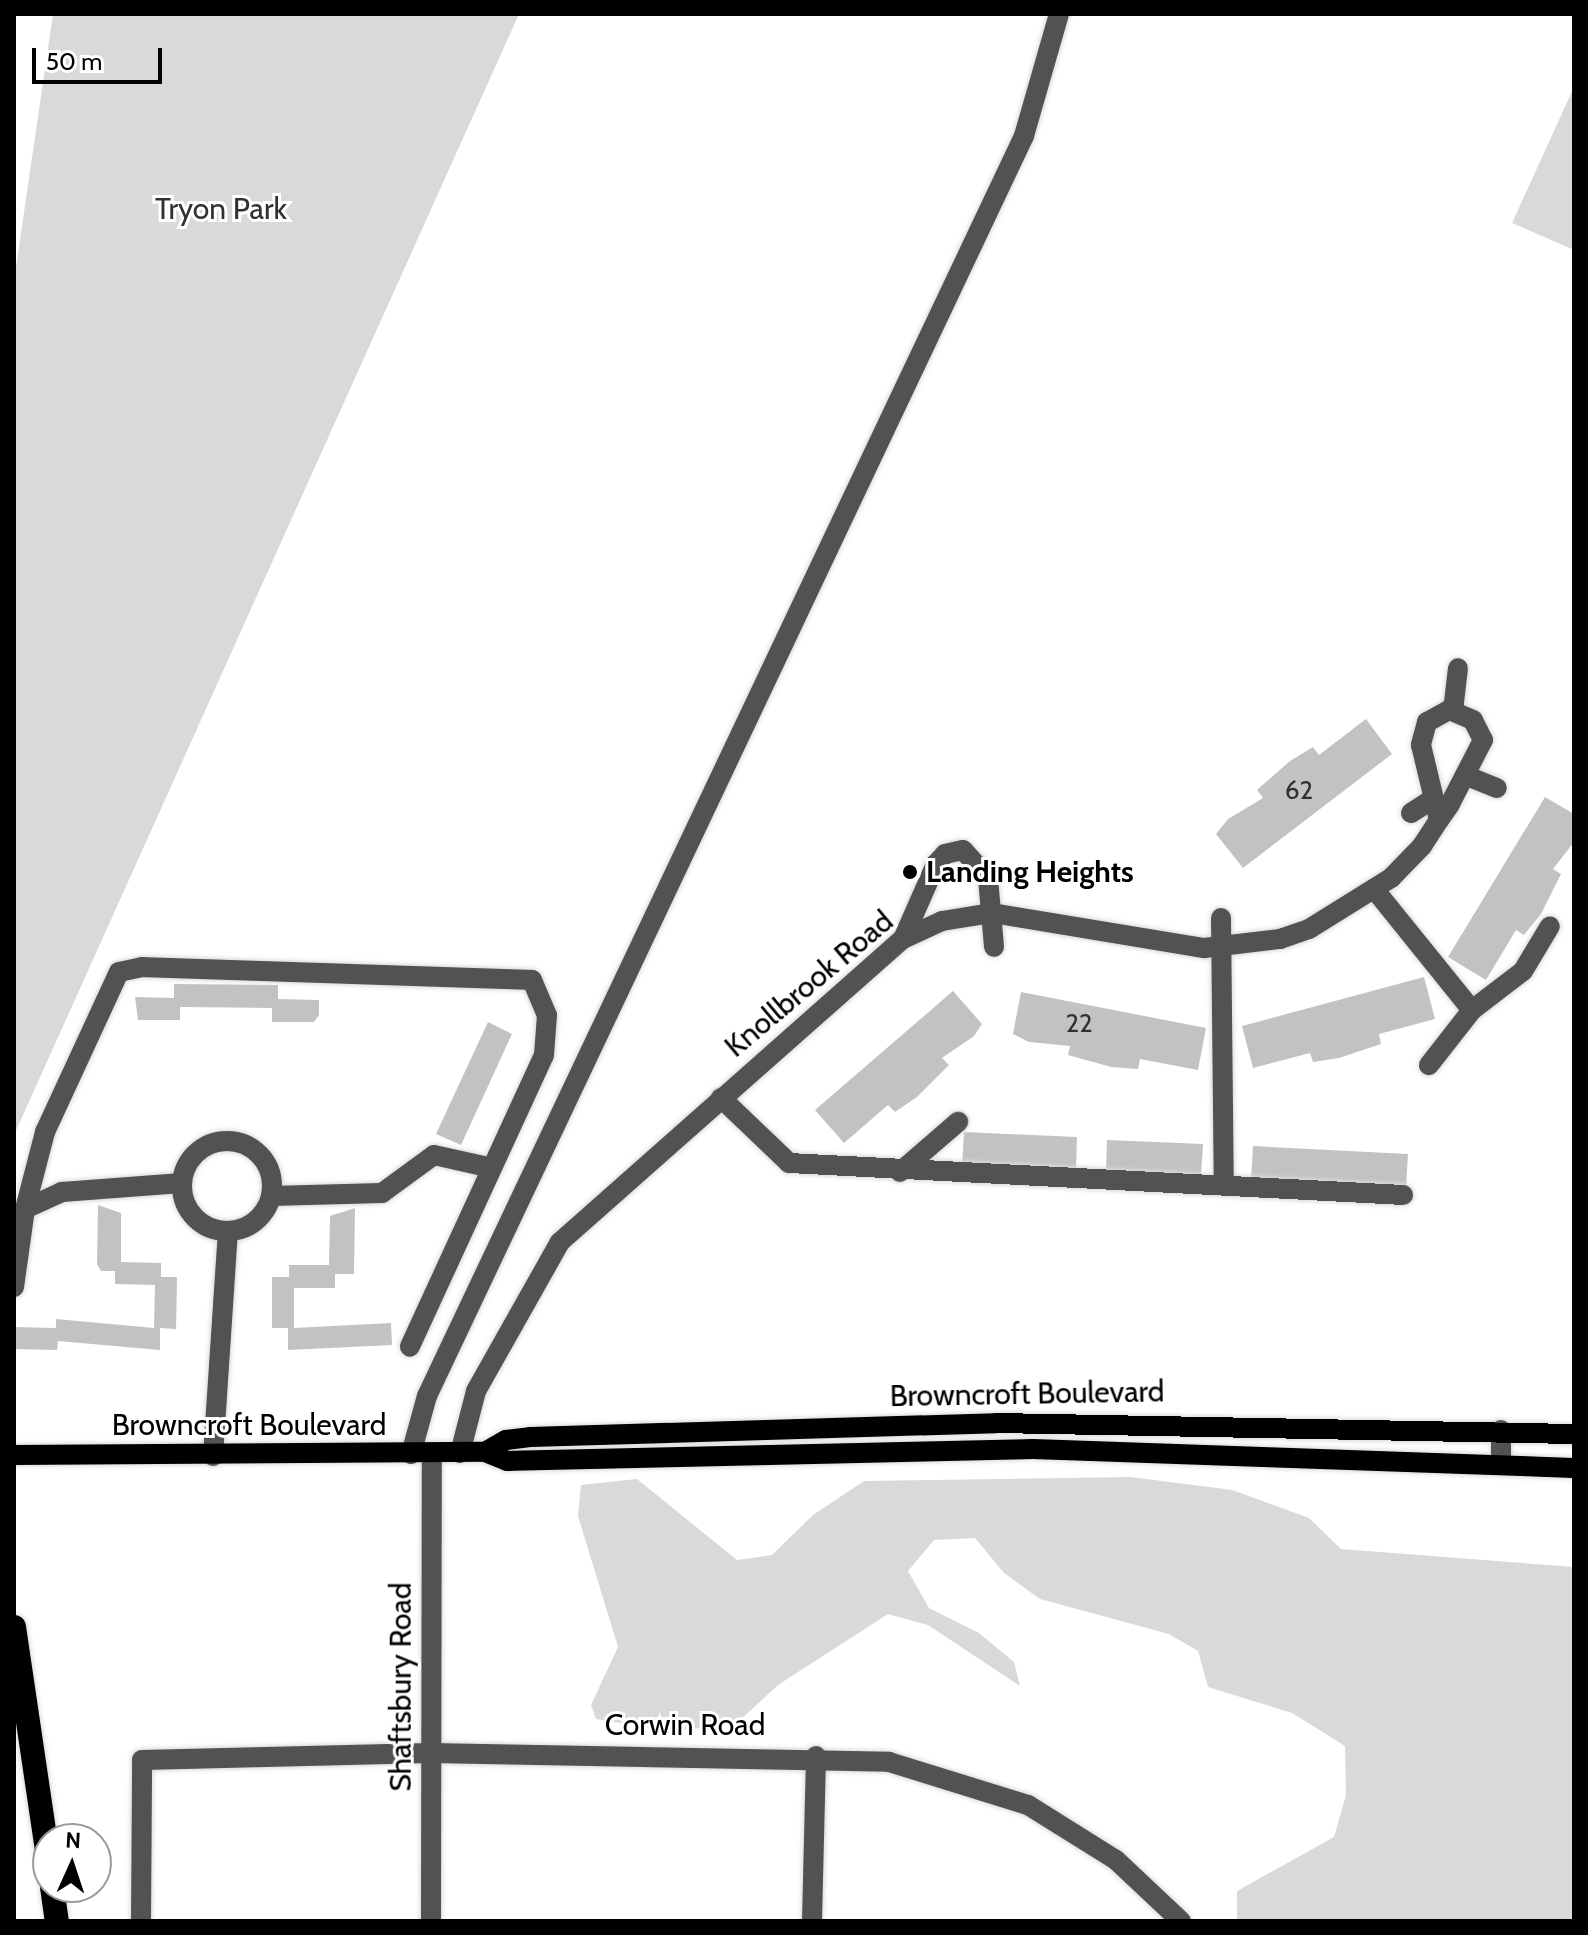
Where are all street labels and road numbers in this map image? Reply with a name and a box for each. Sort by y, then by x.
street label: Knollbrook Road [718,903,900,1065]
street label: Browncroft Boulevard [889,1374,1165,1414]
street label: Browncroft Boulevard [112,1407,386,1443]
street label: Shaftsbury Road [383,1582,419,1792]
street label: Corwin Road [605,1707,765,1743]

